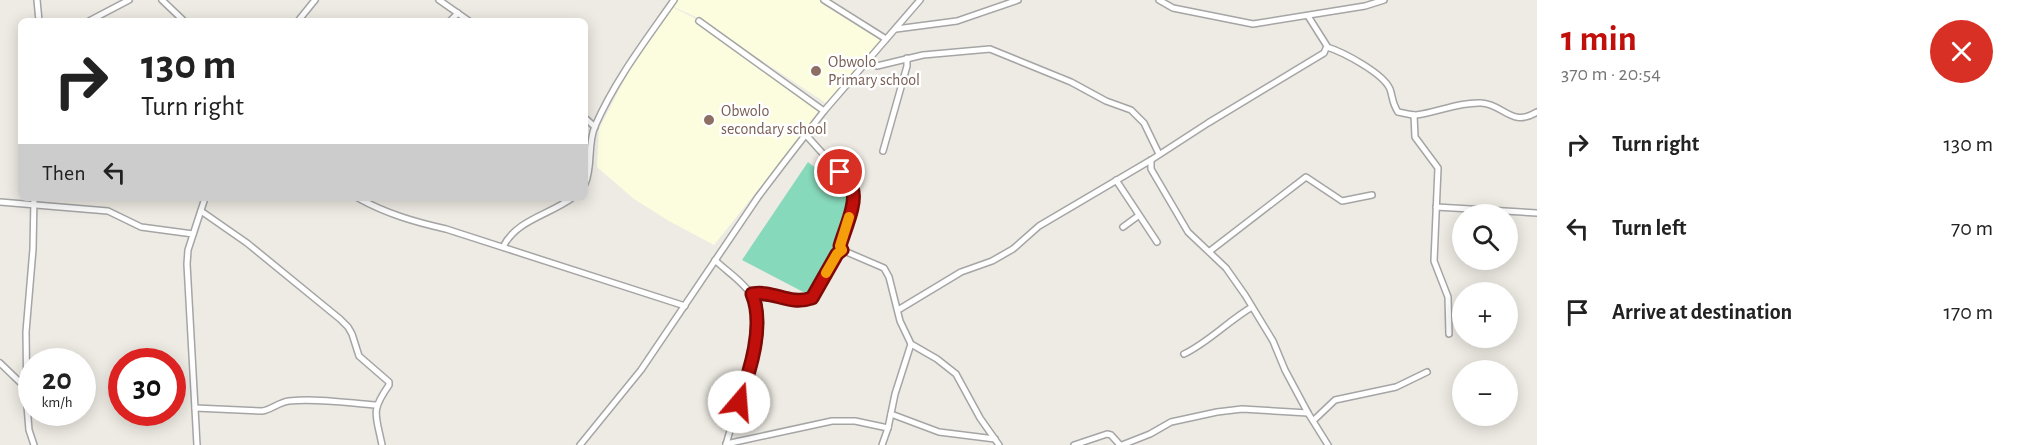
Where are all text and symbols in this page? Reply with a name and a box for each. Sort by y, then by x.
button: close [1930,20,1993,83]
text: 1 min [1561,21,1637,57]
icon: right [42,42,120,120]
text: 130 m [141,44,236,86]
place label: Obwolo Primary school [828,54,920,89]
marker: Obwolo Primary school [809,64,823,78]
text: 370 m · 20:54 [1561,64,1661,84]
text: Turn right [141,93,244,120]
place label: Obwolo secondary school [721,103,827,138]
marker: Obwolo secondary school [702,113,716,127]
icon: right [1561,128,1594,161]
text: Turn right [1612,133,1699,155]
text: 130 m [1944,133,1993,155]
pin [814,146,865,197]
icon: arrive [823,155,856,188]
icon: left [98,156,131,189]
text: Then [42,162,86,184]
map controls [1452,204,1518,426]
button: search [1452,204,1518,270]
icon: left [1561,212,1594,245]
text: Turn left [1612,217,1686,239]
text: 70 m [1951,217,1993,239]
button: + [1452,282,1518,348]
icon: arrive [1561,296,1594,329]
text: Arrive at destination [1612,301,1792,323]
text: 170 m [1943,301,1993,323]
speed limit sign: 30 [108,348,186,426]
button: − [1452,360,1518,426]
text: 20 [42,365,72,395]
position arrow [707,370,771,434]
text: km/h [42,395,72,410]

